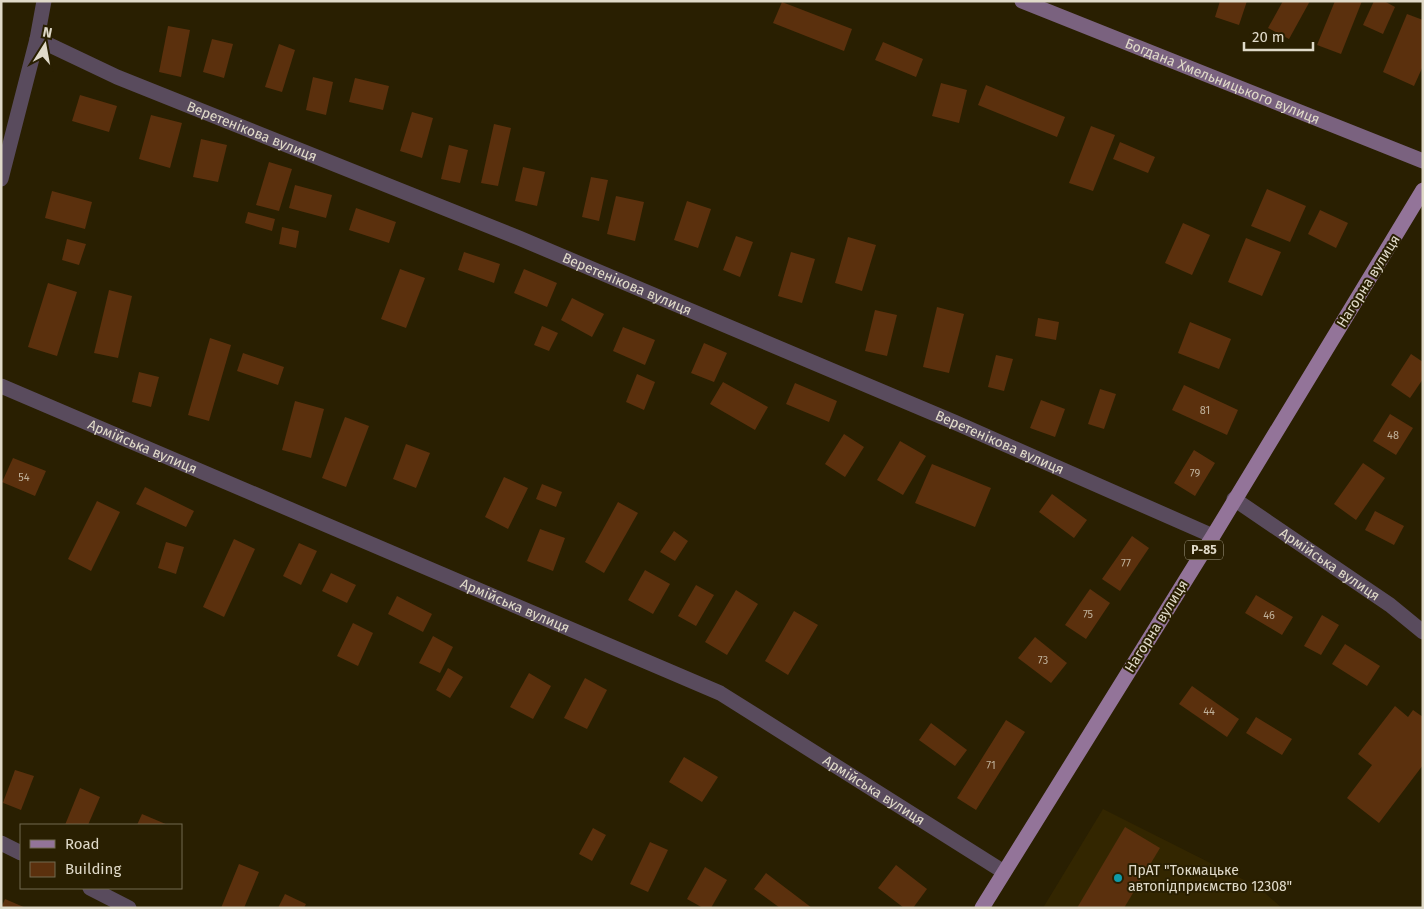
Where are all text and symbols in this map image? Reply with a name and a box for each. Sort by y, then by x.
north arrow [20,20,70,70]
scale bar [1244,20,1313,52]
text: N [41,23,54,42]
text: 20 m [1252,28,1285,46]
street label: Богдана Хмельницького вулиця [1123,35,1322,128]
street label: Веретенікова вулиця [184,98,319,165]
street label: Нагорна вулиця [1333,232,1404,331]
street label: Веретенікова вулиця [560,249,694,319]
house number: 81 [1200,404,1210,417]
street label: Веретенікова вулиця [933,407,1067,478]
street label: Армійська вулиця [85,416,200,478]
house number: 48 [1387,429,1399,442]
house number: 79 [1190,467,1200,480]
house number: 54 [18,471,30,484]
street label: Армійська вулиця [1276,525,1383,605]
road number: Р-85 [1185,540,1223,560]
house number: 77 [1121,557,1131,570]
street label: Армійська вулиця [458,575,572,637]
street label: Нагорна вулиця [1121,577,1192,676]
house number: 75 [1083,608,1094,621]
house number: 46 [1263,609,1275,622]
house number: 73 [1038,654,1048,667]
house number: 44 [1203,705,1215,718]
street label: Армійська вулиця [820,752,928,829]
house number: 71 [986,759,996,772]
legend [20,824,182,889]
text: Road [65,835,100,853]
text: Building [65,860,121,878]
place label: ПрАТ "Токмацьке автопідприємство 12308" [1128,862,1292,895]
marker: ПрАТ "Токмацьке автопідприємство 12308" [1112,872,1124,884]

